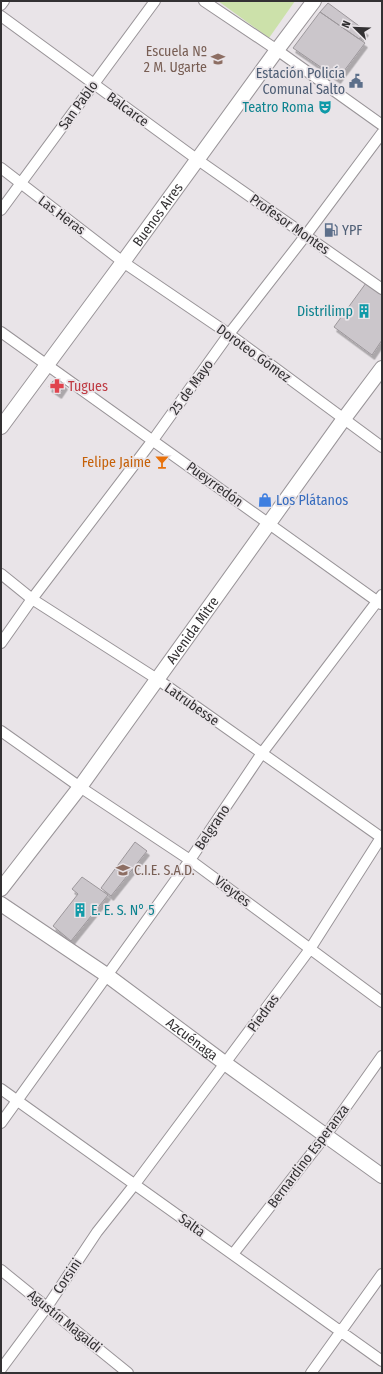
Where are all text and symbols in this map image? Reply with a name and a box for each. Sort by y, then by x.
north arrow [335,8,375,48]
text: N [339,19,354,30]
place label: Escuela Nº 2 M. Ugarte [144,43,207,76]
school or university icon: Escuela Nº 2 M. Ugarte [210,51,226,67]
place label: Estación Policía Comunal Salto [256,65,345,98]
public building icon: Estación Policía Comunal Salto [348,73,364,89]
street label: San Pablo [55,77,102,133]
street label: Balcarce [103,88,152,130]
place label: Teatro Roma [243,99,314,116]
theatre icon: Teatro Roma [317,99,333,115]
street label: Buenos Aires [129,180,187,250]
street label: Profesor Montes [247,191,333,258]
street label: Las Heras [35,192,89,239]
fuel station icon: YPF [323,222,339,238]
place label: YPF [342,222,362,239]
place label: Distrilimp [297,303,353,320]
building icon: Distrilimp [356,303,372,319]
street label: Doroteo Gómez [213,321,295,386]
street label: 25 de Mayo [166,357,217,418]
pharmacy icon: Tugues [49,378,65,394]
place label: Tugues [68,378,108,395]
place label: Felipe Jaime [82,454,151,471]
bar icon: Felipe Jaime [154,454,170,470]
street label: Pueyrredón [183,458,246,511]
shop icon: Los Plátanos [257,492,273,508]
place label: Los Plátanos [276,492,348,509]
street label: Avenida Mitre [163,593,223,667]
street label: Latrubesse [161,679,222,729]
street label: Belgrano [191,801,234,853]
school or university icon: C.I.E. S.A.D. [115,862,131,878]
place label: C.I.E. S.A.D. [134,862,195,879]
street label: Vieytes [211,872,254,911]
building icon: E. E. S. N° 5 [72,902,88,918]
place label: E. E. S. N° 5 [91,902,155,919]
street label: Piedras [244,991,283,1035]
street label: Azcuénaga [163,1014,221,1064]
street label: Bernardino Esperanza [264,1101,353,1211]
street label: Salta [175,1210,208,1241]
street label: Corsini [49,1255,85,1297]
street label: Agustín Magaldi [24,1286,105,1356]

